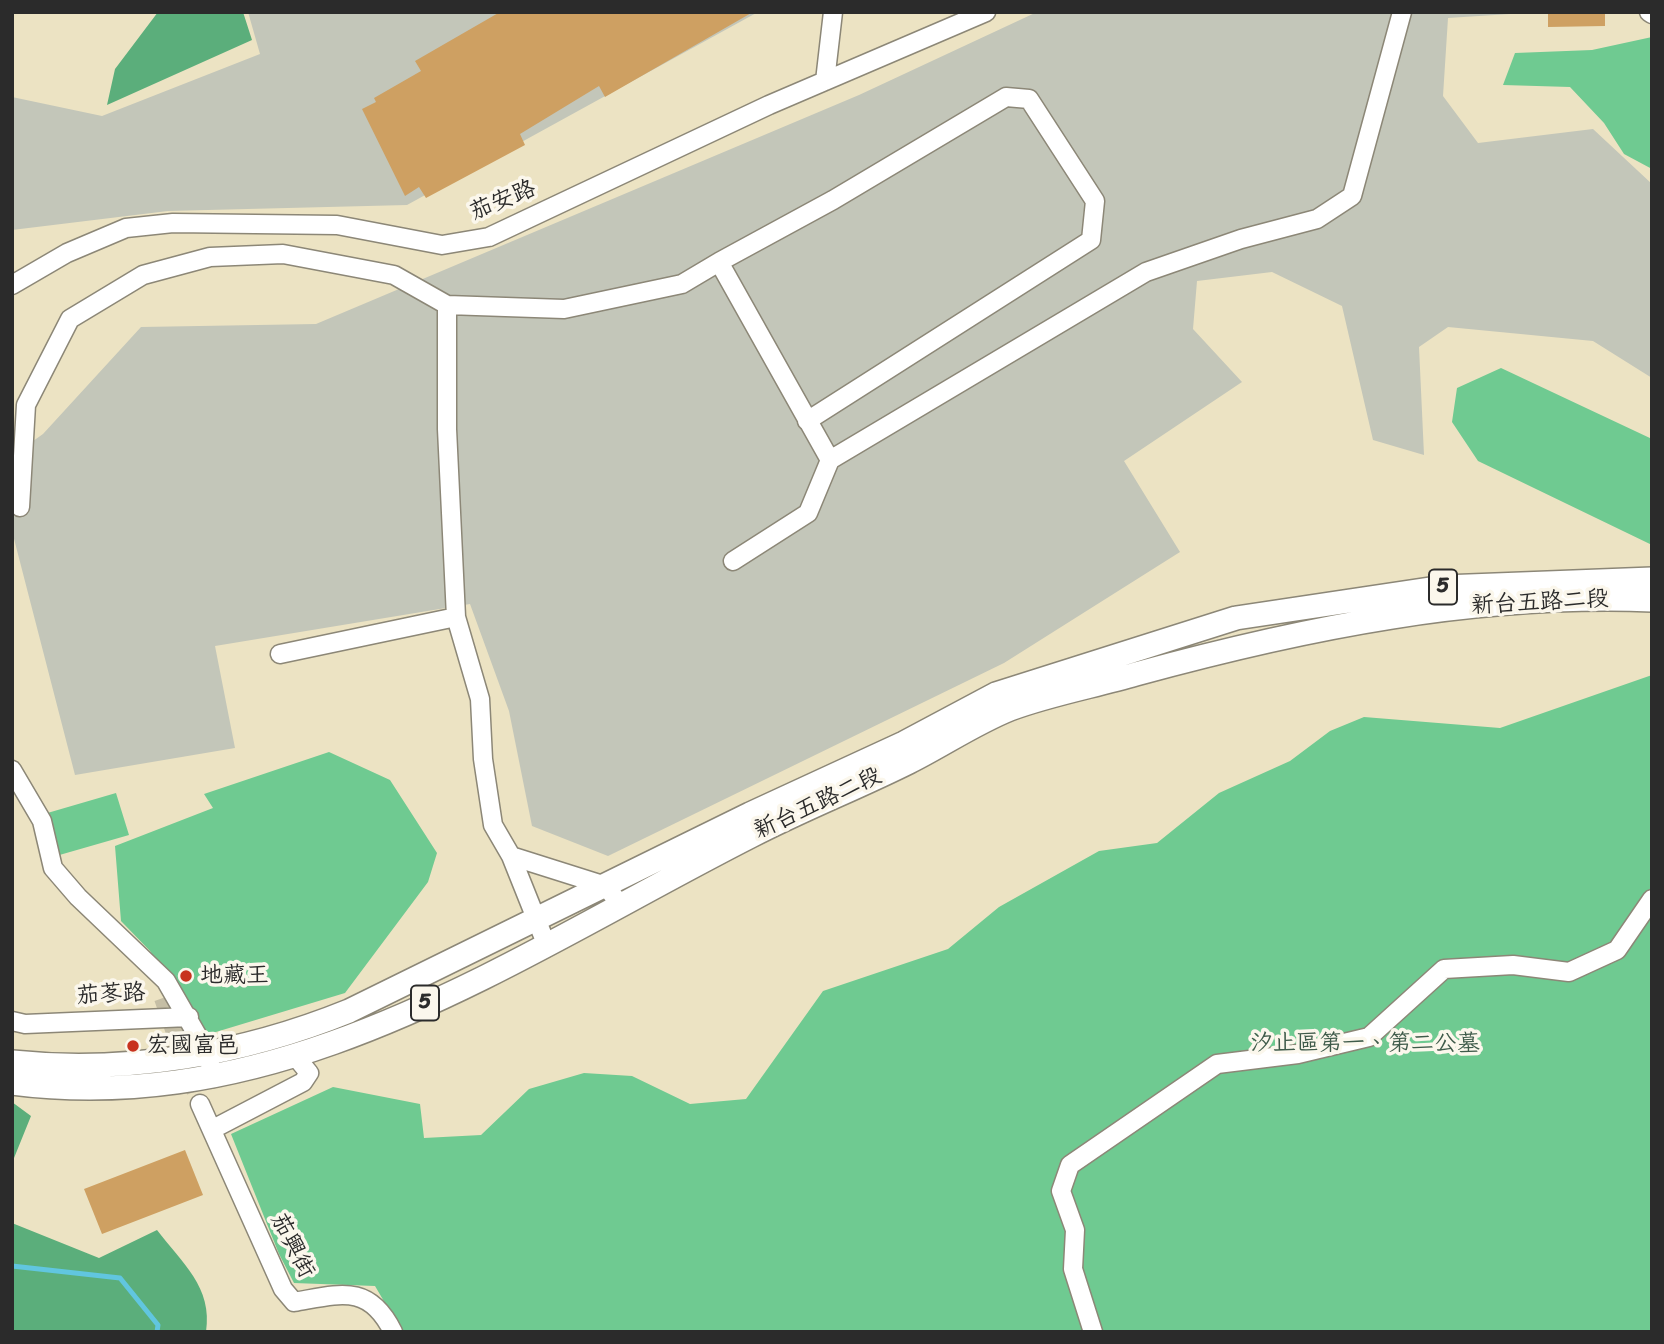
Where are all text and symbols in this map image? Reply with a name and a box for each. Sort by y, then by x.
street label: 茄安路 [466,175,540,227]
road number: 5 [1429,570,1457,604]
street label: 新台五路二段 [1470,586,1610,620]
street label: 新台五路二段 [750,762,886,846]
place label: 地藏王 [200,962,269,990]
marker: 地藏王 [178,968,194,984]
street label: 茄苳路 [76,979,146,1011]
road number: 5 [411,986,439,1020]
park label: 汐止區第一、第二公墓 [1250,1030,1480,1058]
place label: 宏國富邑 [147,1032,239,1060]
marker: 宏國富邑 [125,1038,141,1054]
street label: 茄興街 [264,1209,320,1283]

